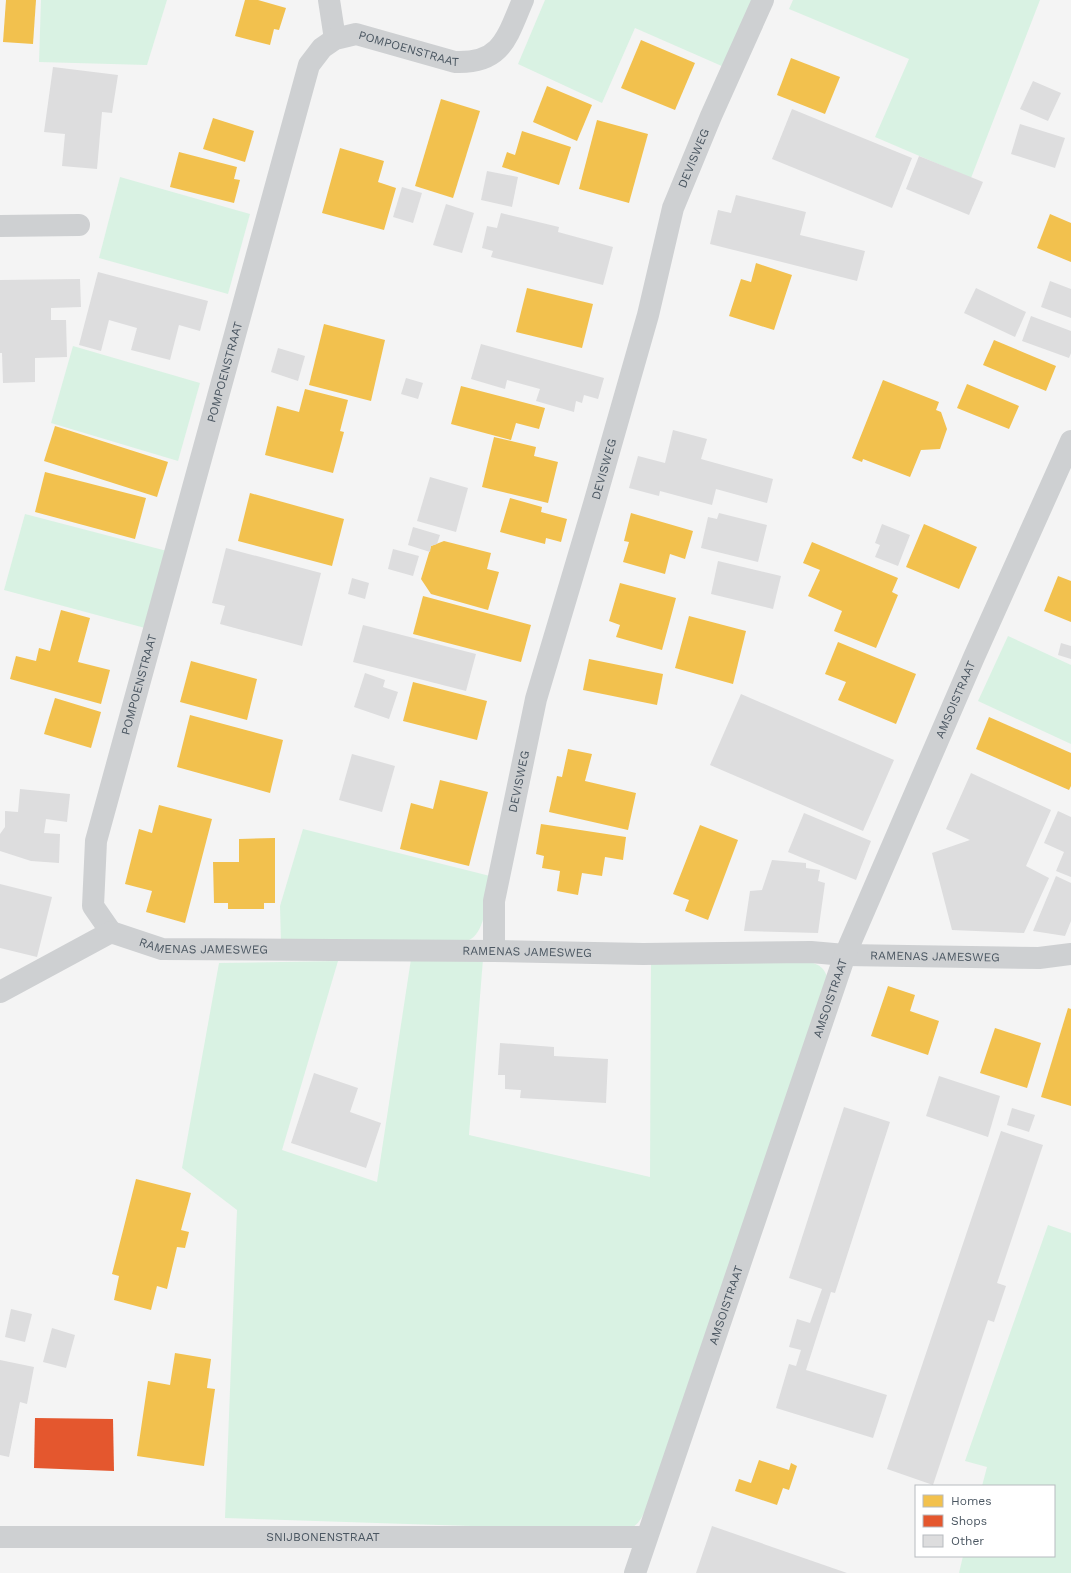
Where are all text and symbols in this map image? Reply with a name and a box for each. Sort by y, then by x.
street label: POMPOENSTRAAT [357,28,459,69]
street label: DEVISWEG [675,126,712,190]
street label: POMPOENSTRAAT [204,320,245,424]
street label: DEVISWEG [589,437,619,501]
street label: POMPOENSTRAAT [118,633,159,736]
street label: AMSOISTRAAT [933,659,978,740]
street label: DEVISWEG [506,749,532,814]
street label: RAMENAS JAMESWEG [137,935,268,957]
street label: RAMENAS JAMESWEG [462,944,592,960]
street label: RAMENAS JAMESWEG [870,948,1000,964]
street label: AMSOISTRAAT [810,957,850,1040]
street label: AMSOISTRAAT [706,1263,746,1347]
legend [915,1485,1055,1557]
text: Homes [951,1494,992,1508]
text: Shops [951,1514,987,1528]
street label: SNIJBONENSTRAAT [266,1530,380,1544]
text: Other [951,1534,984,1548]

